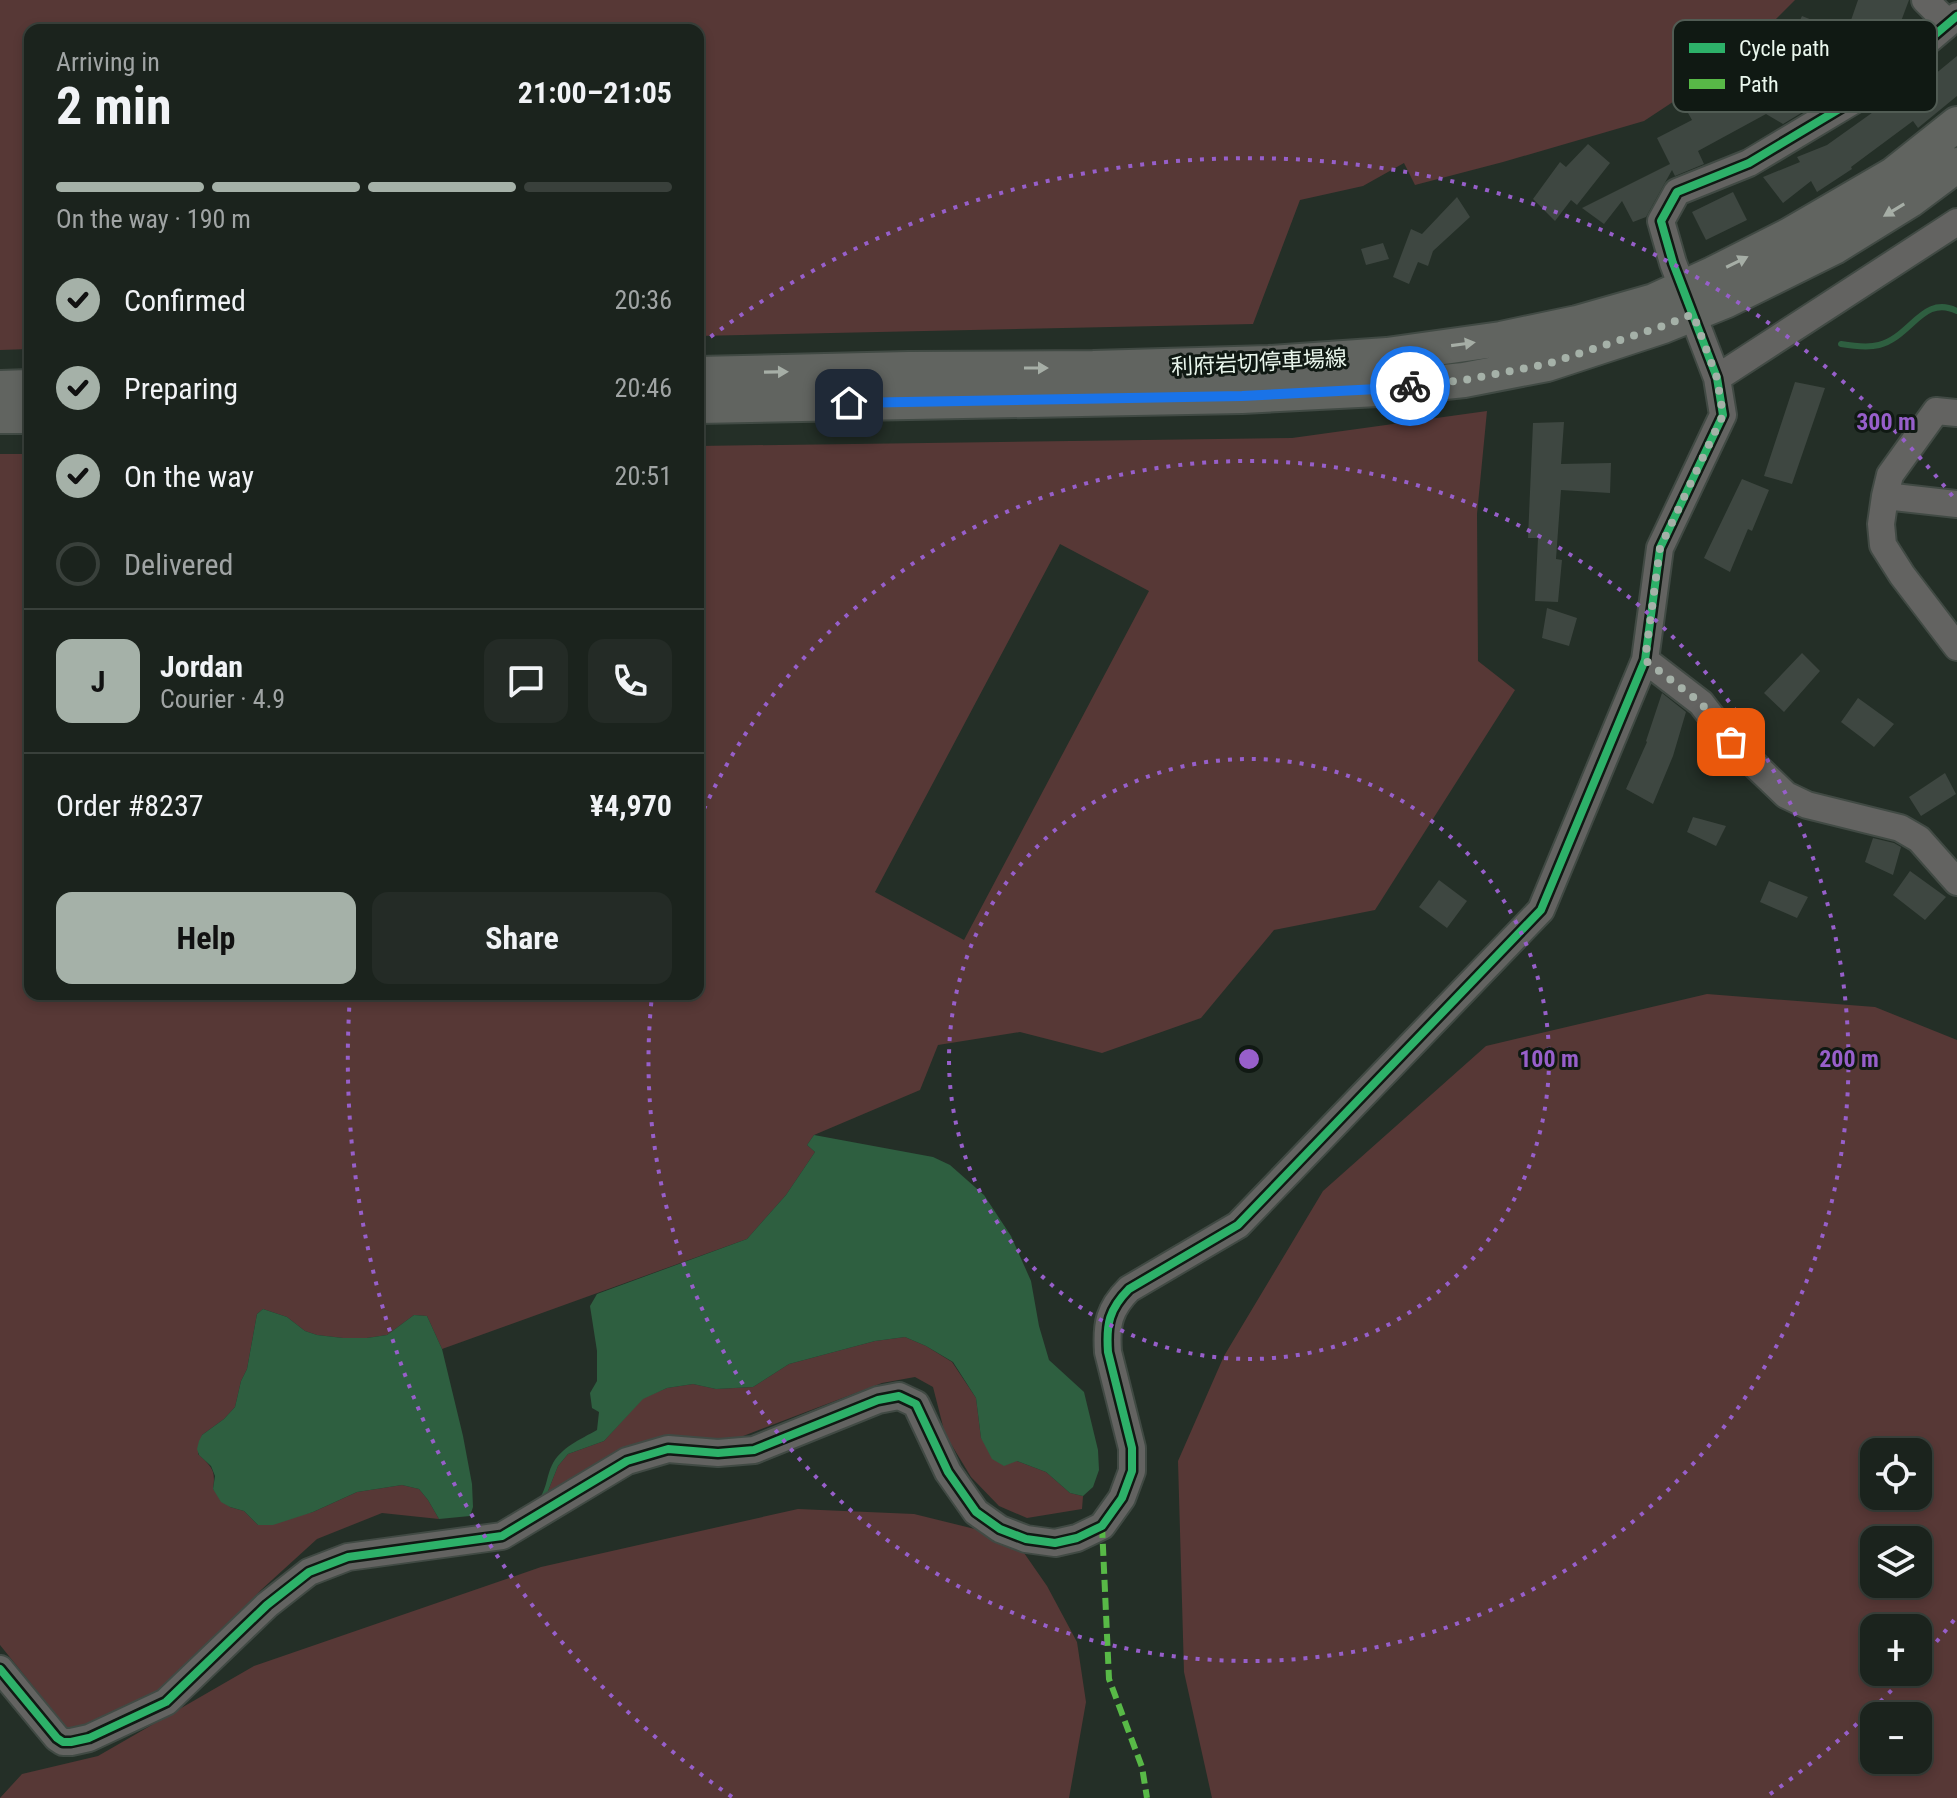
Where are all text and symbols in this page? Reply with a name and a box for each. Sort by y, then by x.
legend [1673,20,1937,112]
text: Cycle path [1739,36,1830,61]
text: Arriving in [56,47,160,77]
text: Path [1739,72,1779,97]
text: 21:00–21:05 [518,75,672,110]
text: 2 min [56,76,172,137]
one-way arrow [1883,203,1905,217]
text: On the way · 190 m [56,204,251,234]
one-way arrow [1725,255,1749,269]
icon: check [56,278,100,322]
text: Confirmed [124,283,246,318]
text: 20:36 [615,285,672,315]
one-way arrow [1451,337,1476,350]
street label: 利府岩切停車場線 [1170,345,1348,380]
courier [1370,346,1450,426]
one-way arrow [1024,362,1049,374]
icon: bike [1388,364,1432,408]
one-way arrow [764,365,789,378]
icon: check [56,366,100,410]
pin [815,369,883,437]
text: Preparing [124,371,238,406]
text: 20:46 [615,373,672,403]
icon: home [827,381,871,425]
text: 300 m [1856,408,1916,436]
icon: check [56,454,100,498]
text: On the way [124,459,254,494]
text: 20:51 [615,461,672,491]
text: Delivered [124,547,233,582]
button: chat [484,639,568,723]
button: phone [588,639,672,723]
text: Jordan [160,649,243,684]
text: J [91,664,105,699]
text: Courier · 4.9 [160,684,285,714]
pin [1697,708,1765,776]
icon: bag [1709,720,1753,764]
text: Order #8237 [56,788,204,823]
text: ¥4,970 [590,788,672,823]
button: Help [56,892,356,984]
button: Share [372,892,672,984]
centre of rings [1235,1045,1263,1073]
text: 100 m [1519,1045,1579,1073]
text: 200 m [1819,1045,1879,1073]
map controls [1860,1438,1932,1774]
button: locate [1860,1438,1932,1510]
button: layers [1860,1526,1932,1598]
button: + [1860,1614,1932,1686]
button: − [1860,1702,1932,1774]

